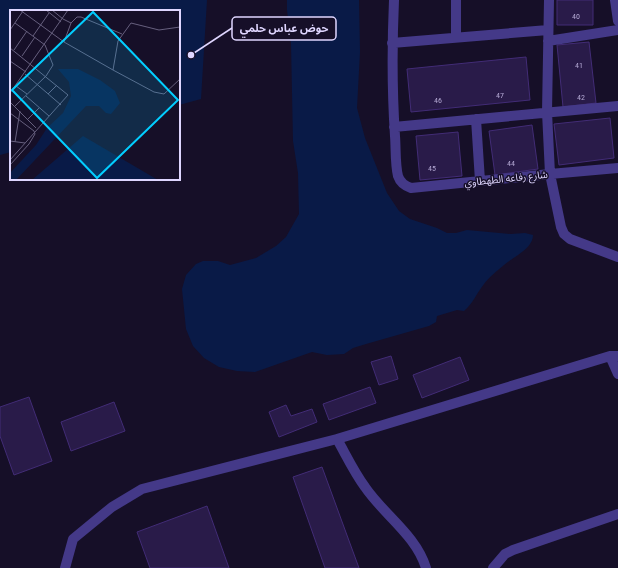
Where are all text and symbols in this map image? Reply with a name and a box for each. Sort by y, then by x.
inset map [10,10,180,180]
house number: 40 [572,12,580,21]
callout: حوض عباس حلمي [232,17,336,40]
text: حوض عباس حلمي [240,22,328,38]
house number: 41 [575,61,583,70]
house number: 47 [496,91,504,100]
house number: 42 [577,93,585,102]
house number: 46 [434,96,442,105]
house number: 44 [507,159,515,168]
house number: 45 [428,164,436,173]
street label: شارع رفاعه الطهطاوي [464,169,549,191]

